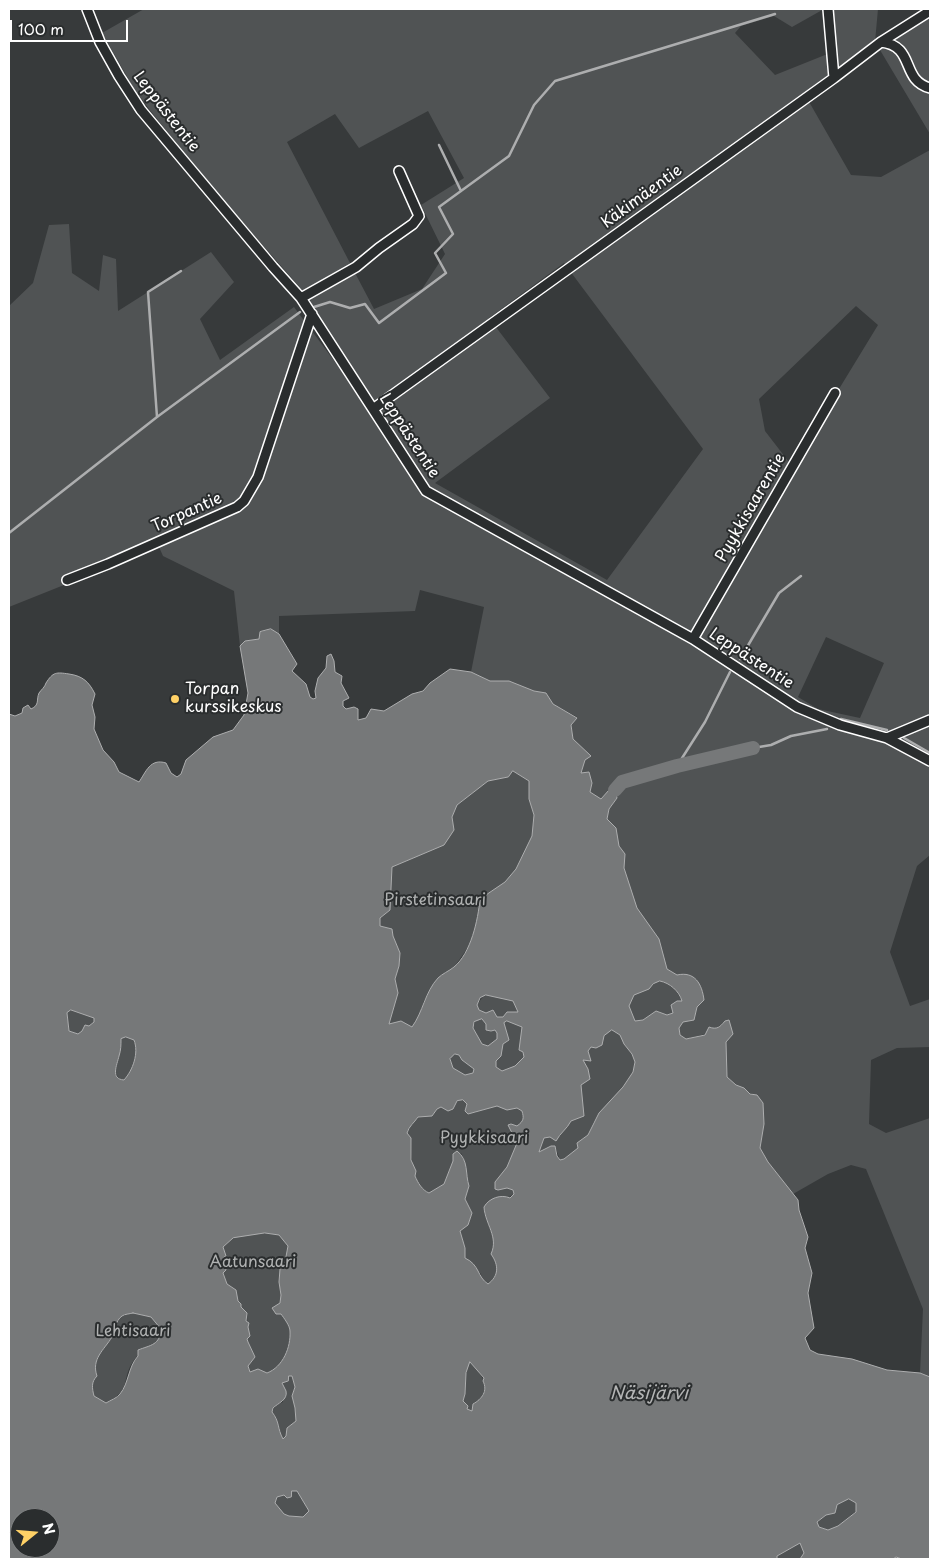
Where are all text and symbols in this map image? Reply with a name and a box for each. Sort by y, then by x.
scale bar [12,10,130,42]
text: 100 m [18,17,64,40]
street label: Leppästentie [129,68,203,156]
street label: Käkimäentie [598,161,686,233]
street label: Leppästentie [375,390,443,482]
street label: Pyykkisaarentie [712,450,790,566]
street label: Torpantie [149,489,225,537]
street label: Leppästentie [705,625,797,693]
place label: Torpan kurssikeskus [185,680,282,718]
marker: Torpan kurssikeskus [169,693,181,705]
park label: Pirstetinsaari [384,891,486,911]
park label: Pyykkisaari [440,1129,528,1149]
park label: Aatunsaari [210,1253,296,1273]
park label: Lehtisaari [95,1322,171,1342]
water label: Näsijärvi [610,1383,688,1405]
north arrow [10,1508,60,1558]
text: N [37,1520,61,1537]

